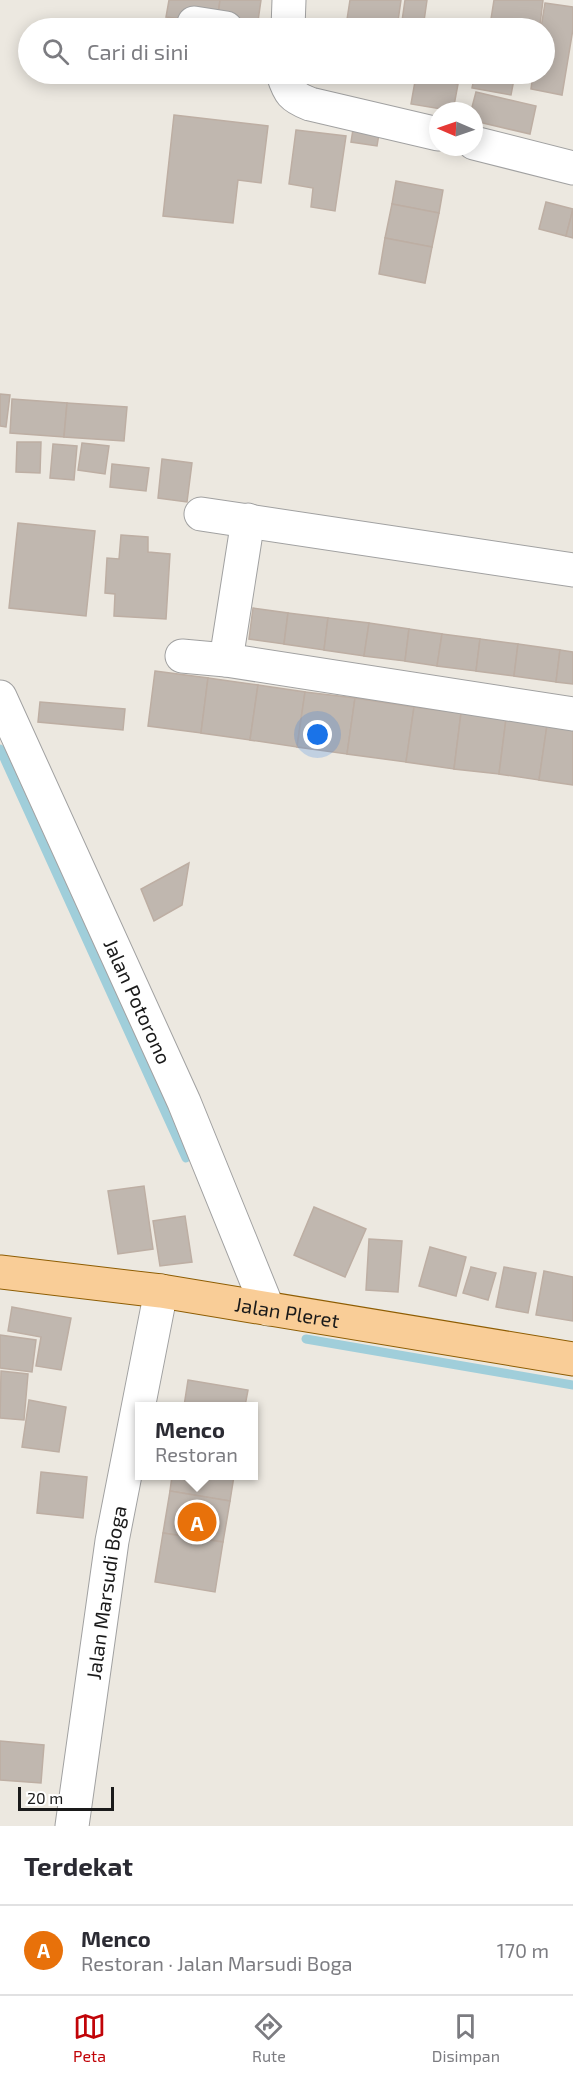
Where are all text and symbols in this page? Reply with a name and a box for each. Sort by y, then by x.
search box [18,18,555,84]
icon: search [39,35,72,68]
text: Cari di sini [87,38,189,64]
north arrow [429,102,483,156]
your location [303,720,332,749]
street label: Jalan Potorono [99,935,177,1068]
street label: Jalan Pleret [233,1291,342,1332]
popup [135,1402,258,1480]
text: Menco [155,1416,225,1442]
text: Restoran [155,1442,238,1466]
pin: A [178,1500,216,1544]
street label: Jalan Marsudi Boga [81,1503,131,1681]
scale bar [18,1784,114,1812]
text: 20 m [27,1788,63,1807]
text: Terdekat [24,1850,133,1881]
text: Menco [81,1925,151,1951]
text: A [37,1938,50,1962]
text: 170 m [497,1938,549,1962]
text: Restoran · Jalan Marsudi Boga [81,1951,353,1975]
tab: Peta [73,2010,106,2065]
tab: Rute [252,2010,286,2065]
tab: Disimpan [432,2010,500,2065]

